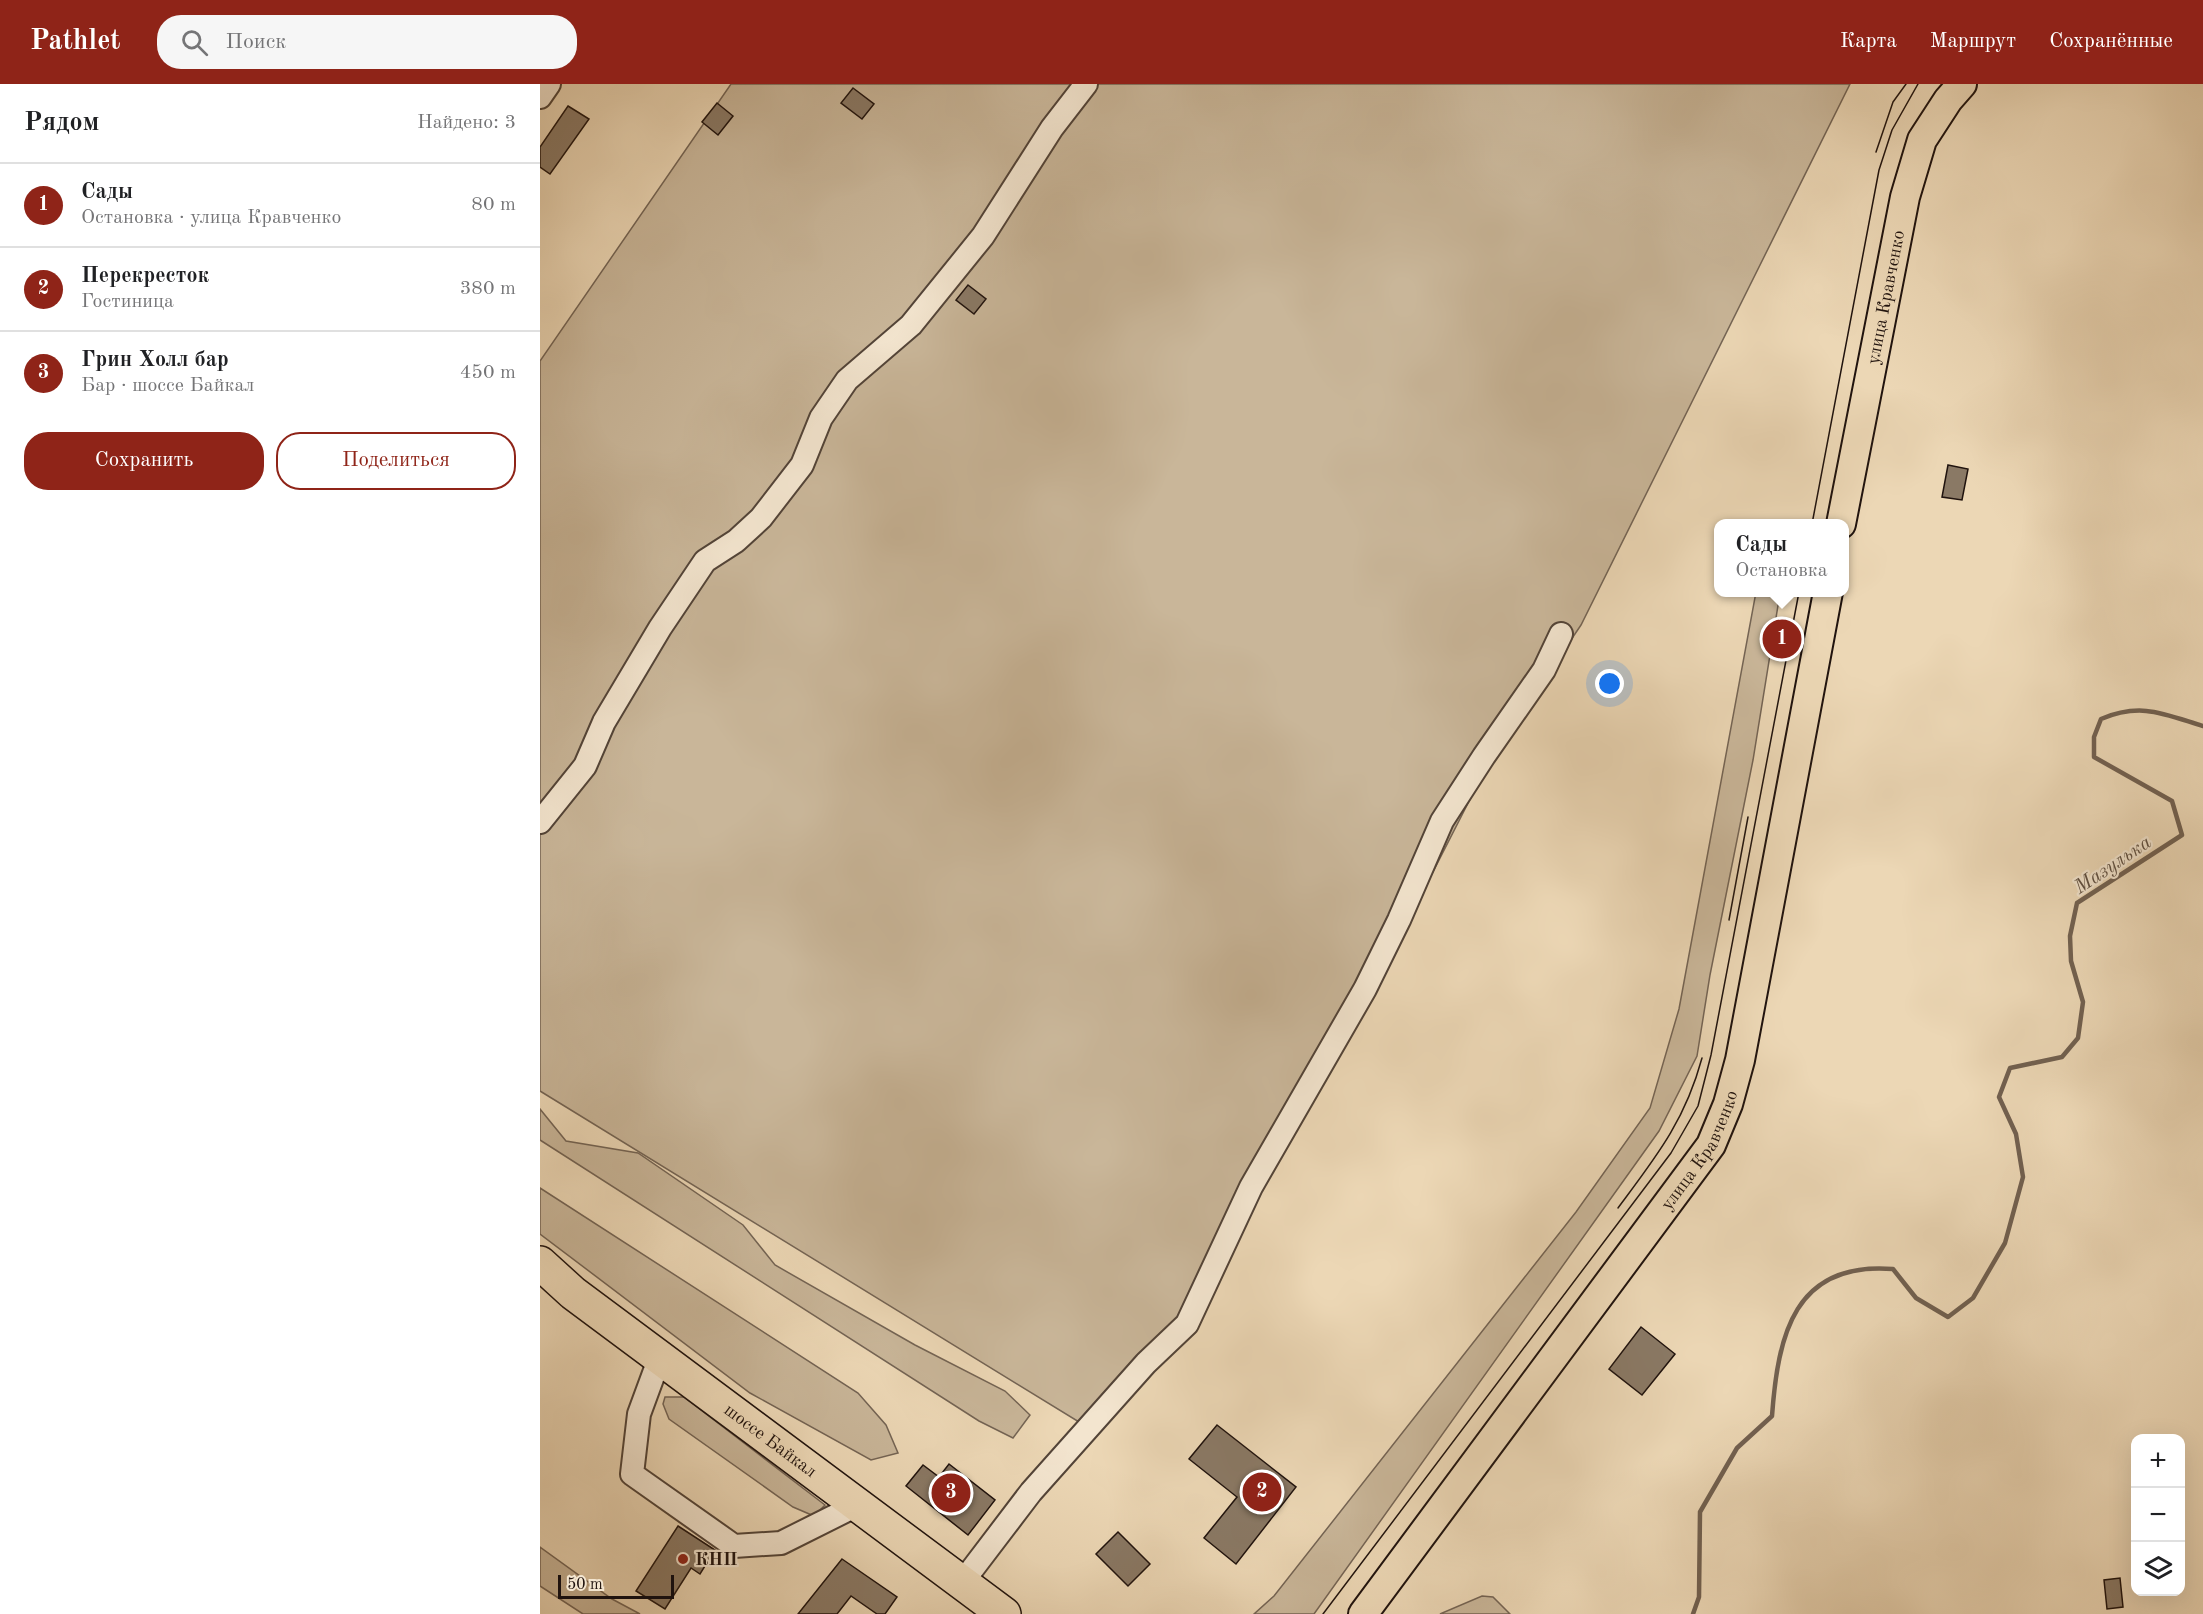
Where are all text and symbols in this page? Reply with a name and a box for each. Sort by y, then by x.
search box [157,15,577,69]
icon: search [178,26,211,59]
text: Pathlet [30,28,121,56]
text: Поиск [226,31,286,53]
text: Карта [1840,31,1897,52]
text: Маршрут [1930,31,2016,52]
text: Сохранённые [2049,31,2173,52]
text: Рядом [24,110,99,136]
text: Найдено: 3 [417,113,516,133]
text: Сады [81,181,133,203]
text: 1 [38,195,49,215]
text: 80 m [471,195,516,215]
text: Остановка · улица Кравченко [81,208,342,228]
street label: улица Кравченко [1864,229,1908,366]
text: Перекресток [81,265,209,287]
text: 2 [38,279,49,299]
text: 380 m [460,279,516,299]
text: Гостиница [81,292,174,312]
text: Грин Холл бар [81,349,229,371]
text: 3 [38,363,49,383]
text: 450 m [460,363,516,383]
text: Бар · шоссе Байкал [81,376,254,396]
button: Сохранить [24,432,264,490]
button: Поделиться [276,432,516,490]
popup [1714,519,1849,597]
text: Сады [1735,534,1787,556]
text: Остановка [1735,561,1828,581]
pin: 1 [1762,616,1802,662]
your location [1595,669,1624,698]
water label: Мазулька [2070,833,2156,899]
street label: улица Кравченко [1658,1089,1741,1214]
street label: шоссе Байкал [721,1401,820,1481]
map controls [2131,1434,2185,1596]
button: + [2131,1434,2185,1488]
pin: 3 [932,1470,970,1516]
pin: 2 [1242,1470,1282,1514]
button: − [2131,1488,2185,1542]
button: layers [2131,1542,2185,1596]
place label: КНП [695,1551,738,1569]
marker: КНП [676,1552,690,1566]
scale bar [558,1572,674,1600]
text: 50 m [567,1577,603,1593]

